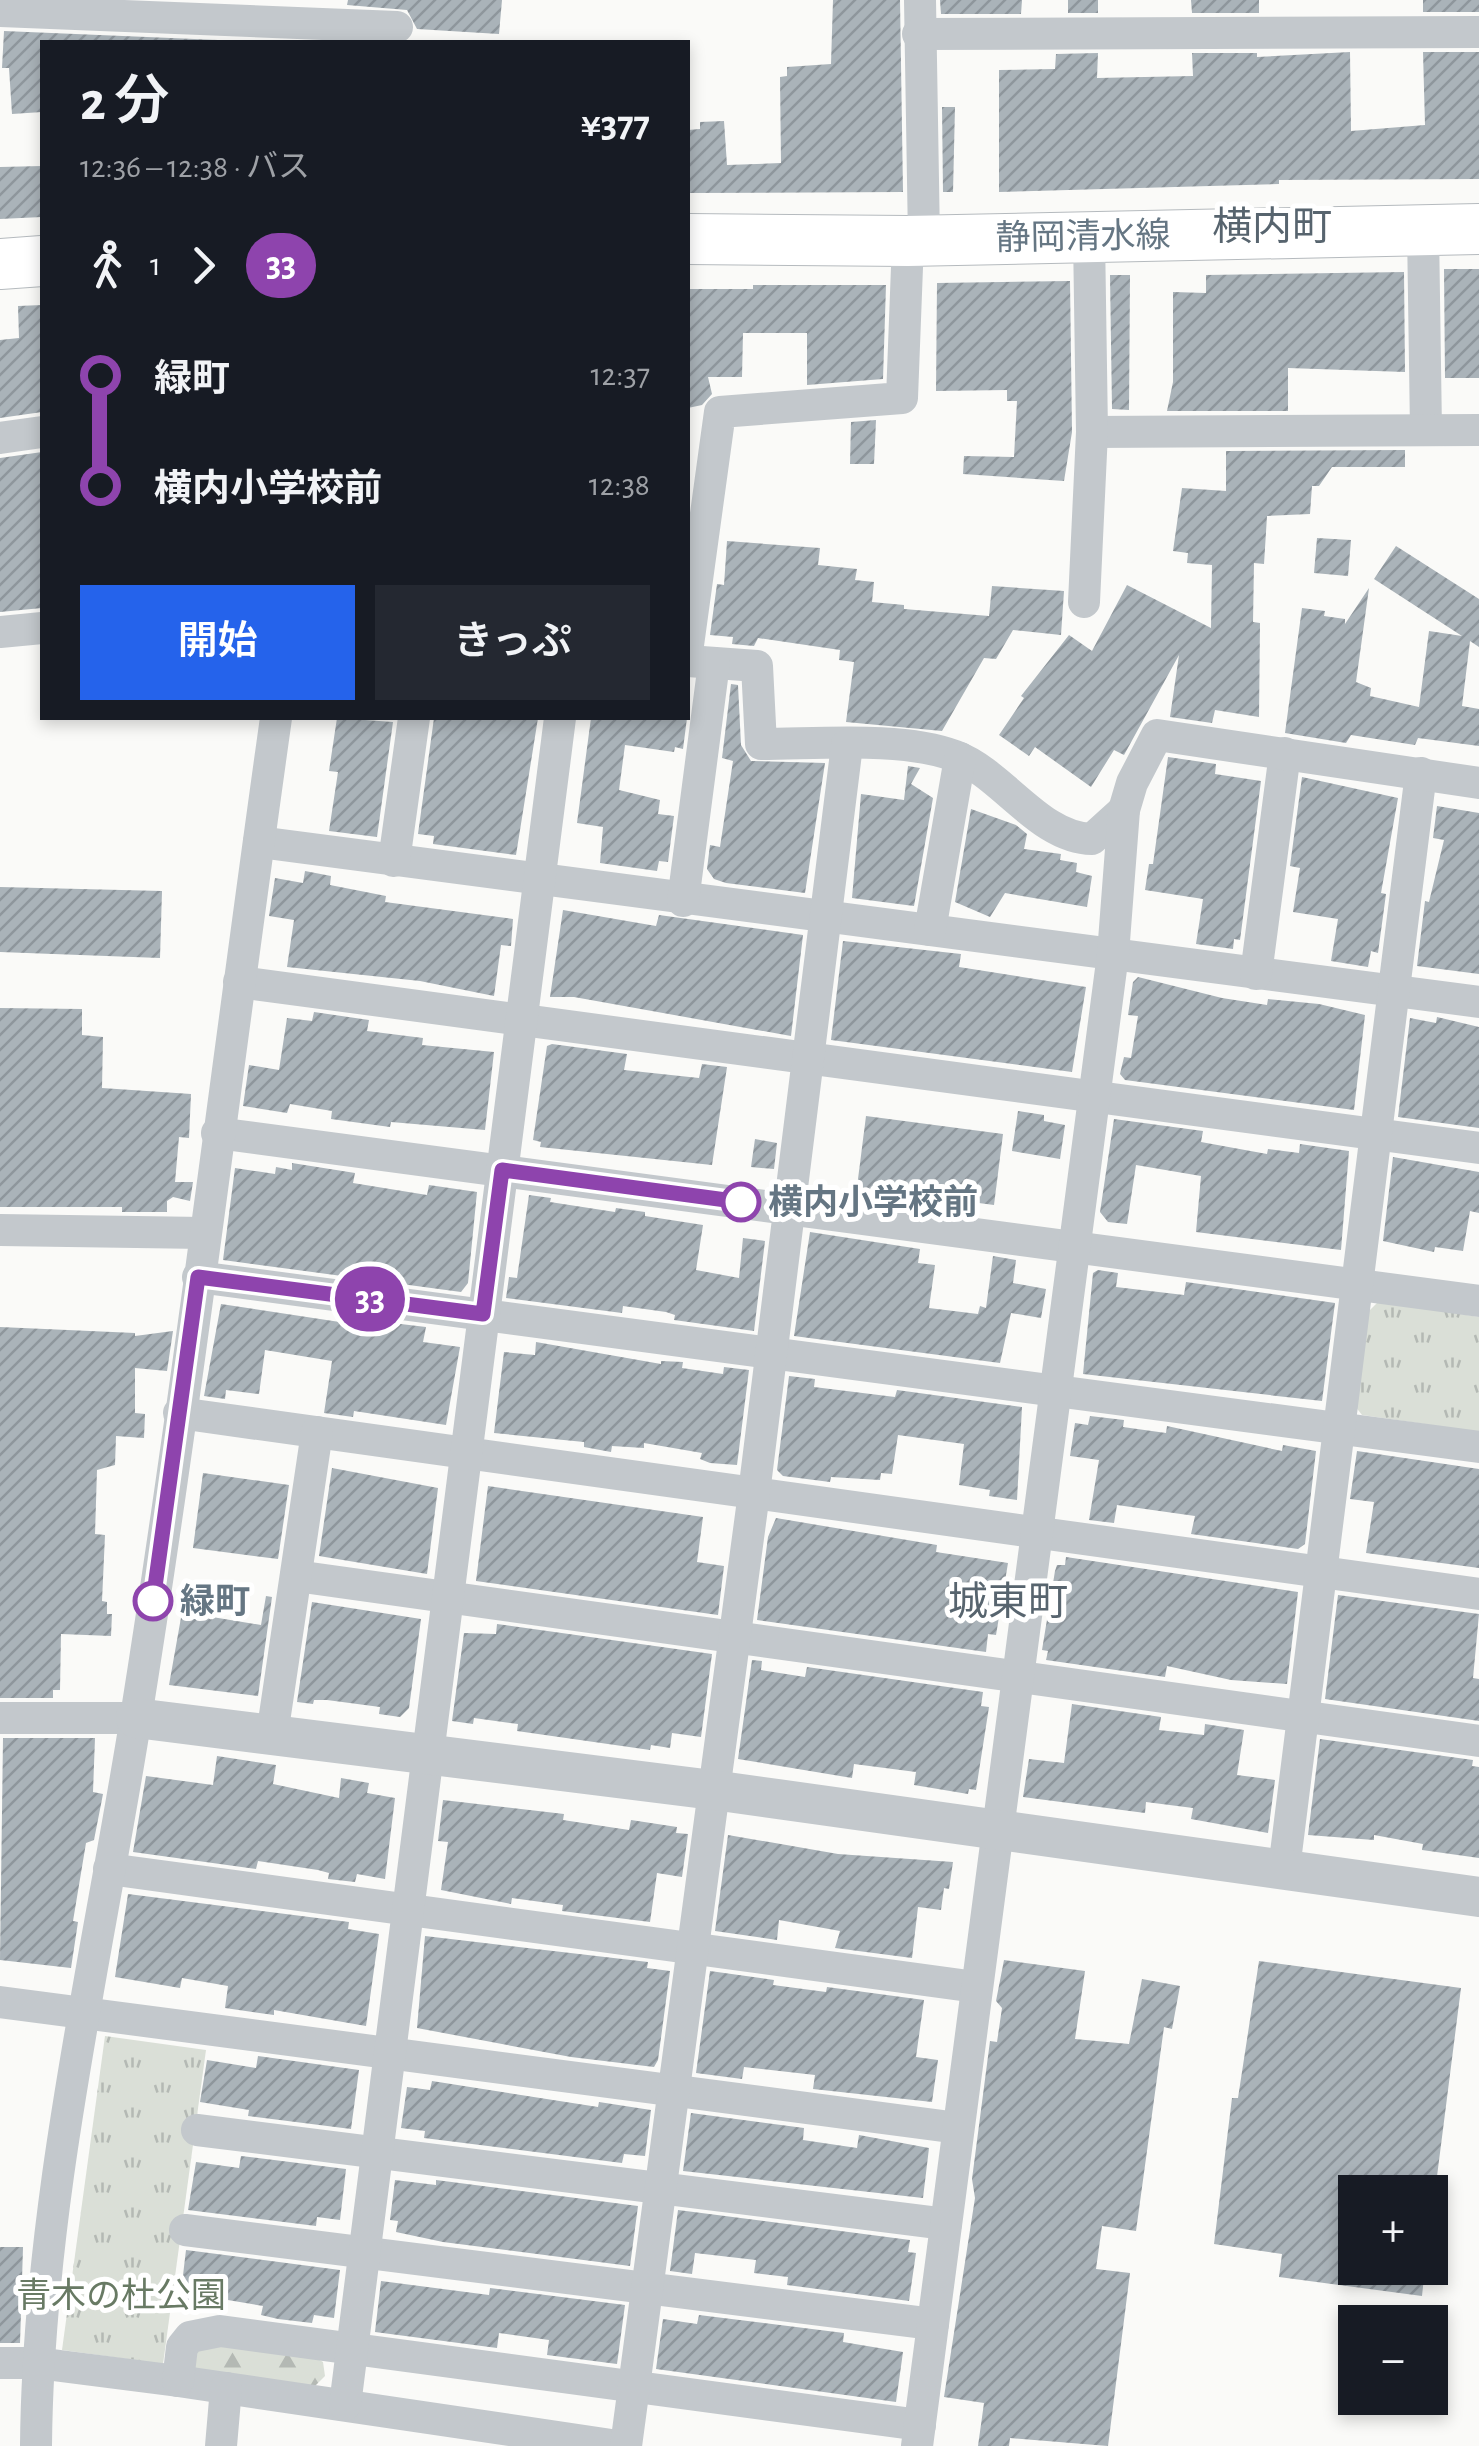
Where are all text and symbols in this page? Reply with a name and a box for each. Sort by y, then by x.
text: 2 分 [80,75,169,130]
text: ¥377 [581,106,650,144]
text: 12:36 – 12:38 · バス [80,151,310,183]
district label: 横内町 [1212,206,1332,248]
street label: 静岡清水線 [995,216,1171,257]
icon: walk [80,238,135,293]
icon: forward [176,238,231,293]
text: 33 [266,248,296,283]
text: 1 [150,249,161,281]
text: 12:37 [591,359,650,391]
text: 緑町 [154,361,230,399]
text: 12:38 [589,469,650,501]
text: 横内小学校前 [154,471,382,509]
button: 開始 [80,585,355,700]
button: きっぷ [375,585,650,700]
marker: 横内小学校前 [722,1183,760,1221]
place label: 横内小学校前 [768,1183,978,1221]
line badge: 33 [325,1266,415,1332]
text: 33 [355,1282,385,1317]
district label: 城東町 [948,1581,1068,1623]
marker: 緑町 [134,1582,172,1620]
place label: 緑町 [180,1583,250,1620]
map controls [1338,2175,1448,2415]
button: + [1338,2175,1448,2285]
park label: 青木の杜公園 [16,2277,226,2314]
button: − [1338,2305,1448,2415]

